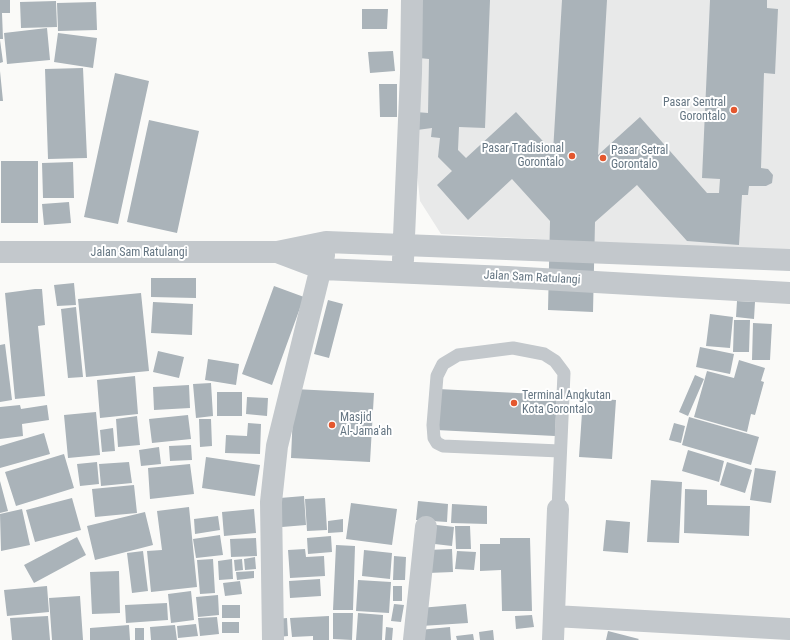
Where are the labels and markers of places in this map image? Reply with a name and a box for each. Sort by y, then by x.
place label: Pasar Sentral Gorontalo [663,96,726,124]
marker: Pasar Sentral Gorontalo [729,105,739,115]
place label: Pasar Tradisional Gorontalo [482,142,564,170]
place label: Pasar Setral Gorontalo [611,144,668,172]
marker: Pasar Tradisional Gorontalo [567,151,577,161]
marker: Pasar Setral Gorontalo [598,153,608,163]
place label: Terminal Angkutan Kota Gorontalo [522,389,611,417]
marker: Terminal Angkutan Kota Gorontalo [509,398,519,408]
place label: Masjid Al-Jama'ah [340,411,392,439]
marker: Masjid Al-Jama'ah [327,420,337,430]

